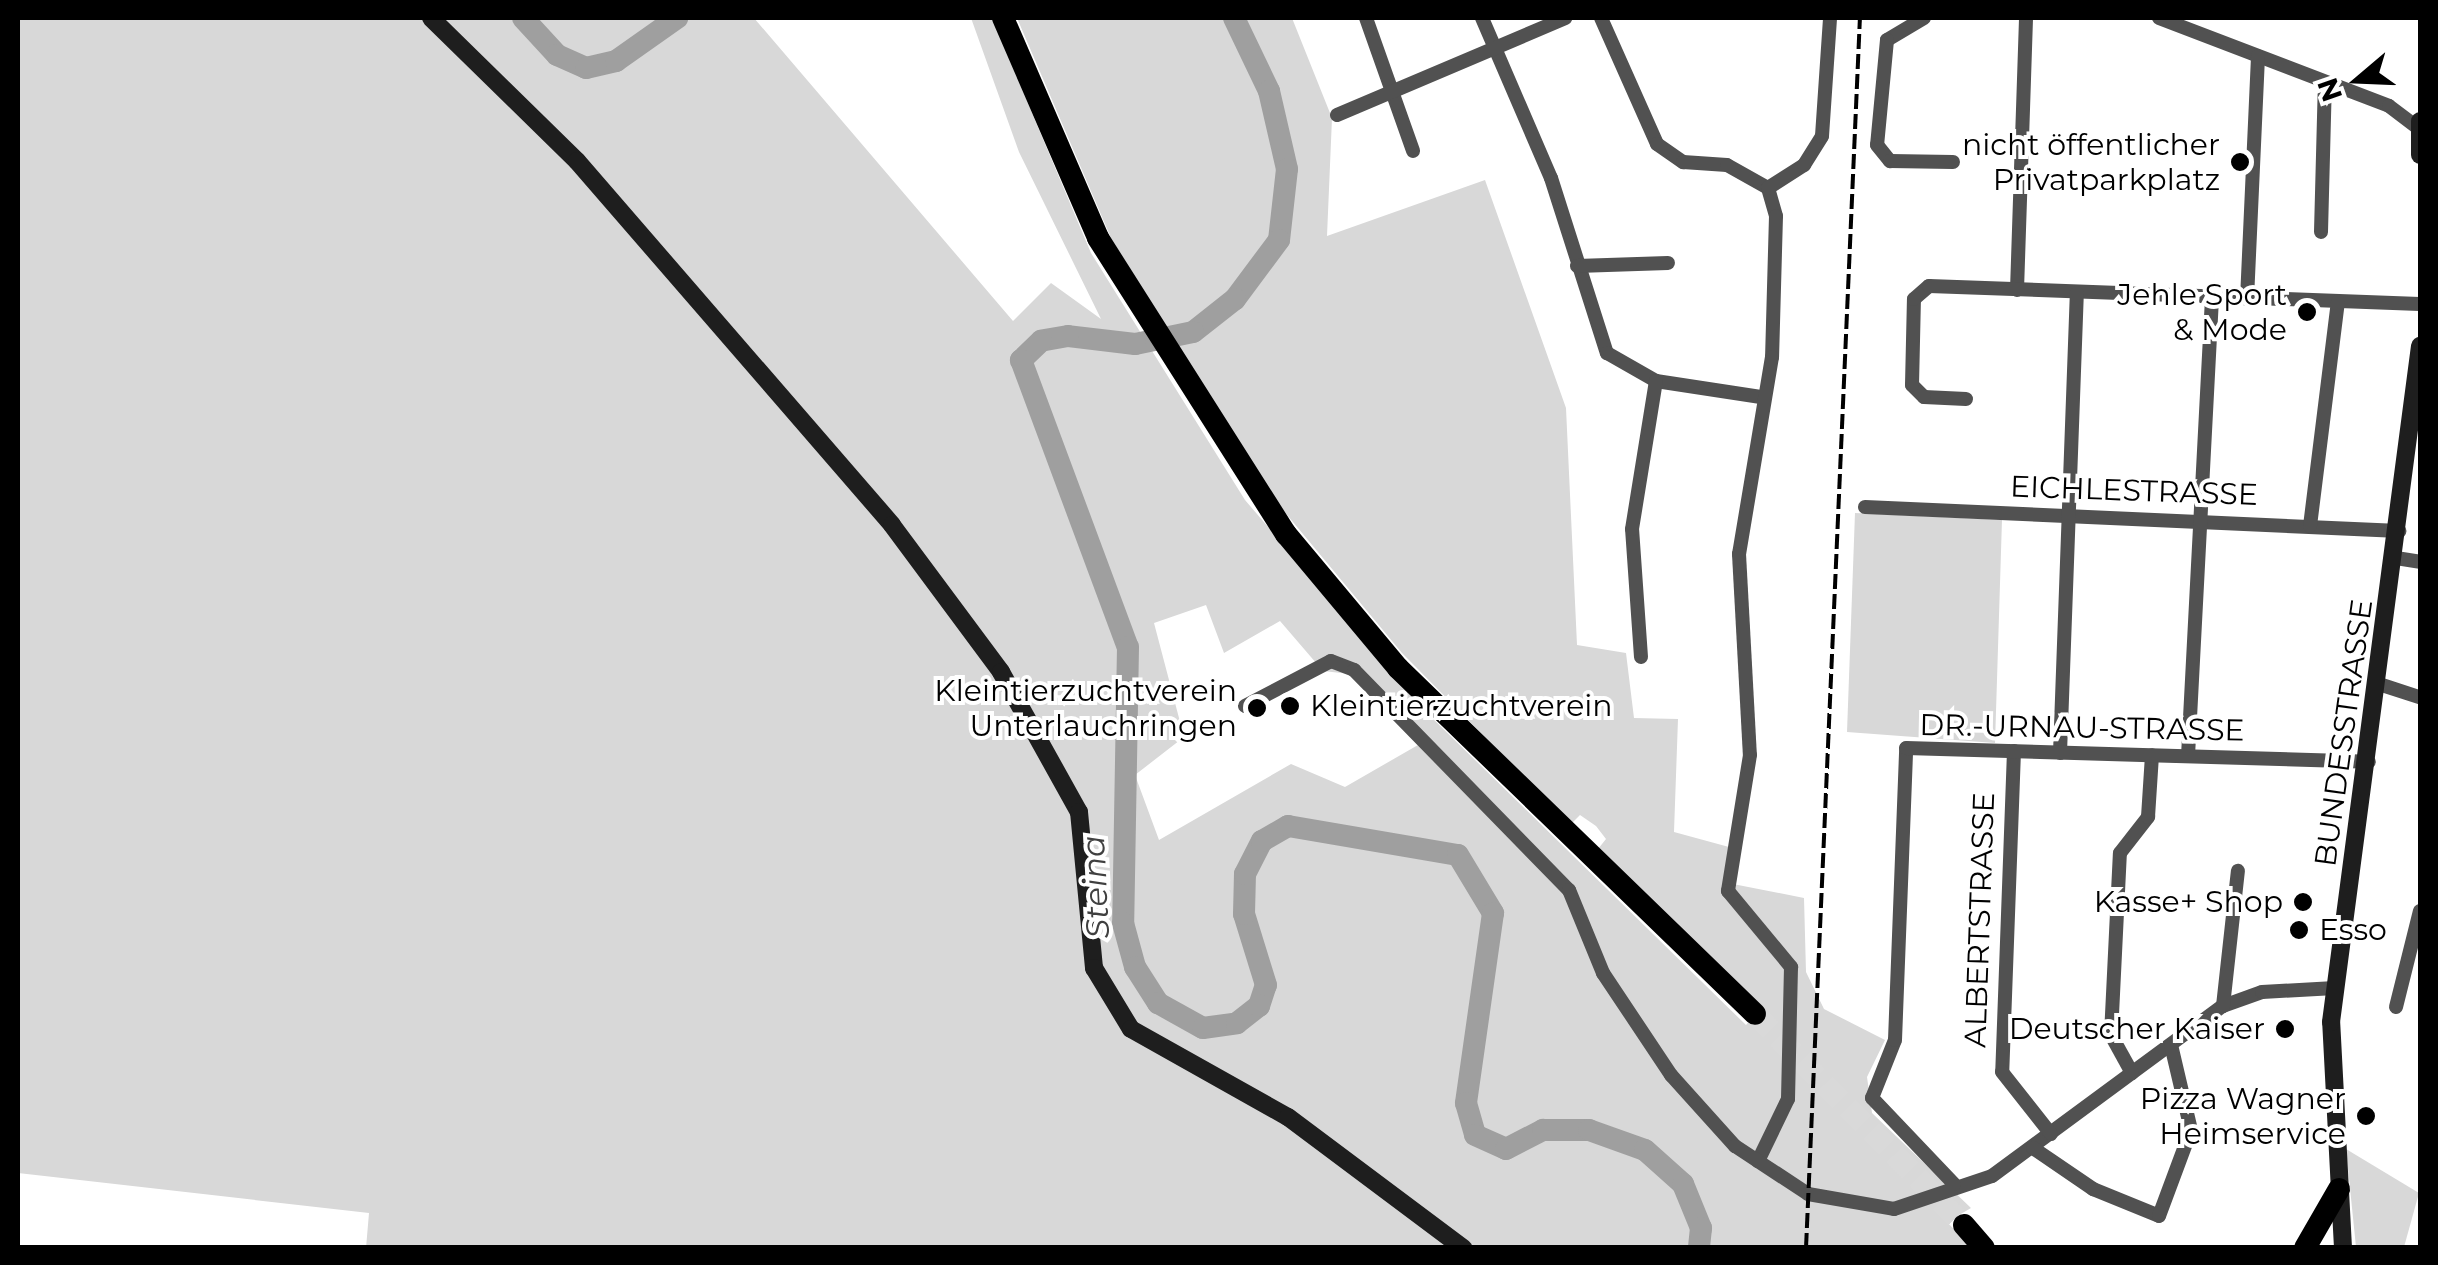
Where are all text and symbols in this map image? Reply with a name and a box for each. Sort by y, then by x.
north arrow [2308,30,2408,130]
text: N [2310,74,2349,106]
place label: nicht öffentlicher Privatparkplatz [1962,127,2220,198]
marker: nicht öffentlicher Privatparkplatz [2229,151,2251,173]
place label: Jehle Sport & Mode [2117,277,2287,348]
marker: Jehle Sport & Mode [2296,301,2318,323]
street label: EICHLESTRASSE [2009,469,2259,513]
street label: BUNDESSTRASSE [2307,597,2381,869]
place label: Kleintierzuchtverein Unterlauchringen [934,673,1237,744]
place label: Kleintierzuchtverein [1310,688,1613,724]
marker: Kleintierzuchtverein [1279,695,1301,717]
marker: Kleintierzuchtverein Unterlauchringen [1246,697,1268,719]
street label: DR.-URNAU-STRASSE [1919,707,2245,749]
street label: ALBERTSTRASSE [1958,792,2002,1048]
water label: Steina [1074,834,1118,940]
place label: Kasse+ Shop [2094,884,2283,920]
marker: Kasse+ Shop [2292,891,2314,913]
place label: Esso [2319,912,2387,948]
marker: Esso [2288,919,2310,941]
place label: Deutscher Kaiser [2009,1011,2265,1047]
marker: Deutscher Kaiser [2274,1018,2296,1040]
place label: Pizza Wagner Heimservice [2140,1081,2346,1152]
marker: Pizza Wagner Heimservice [2355,1105,2377,1127]

